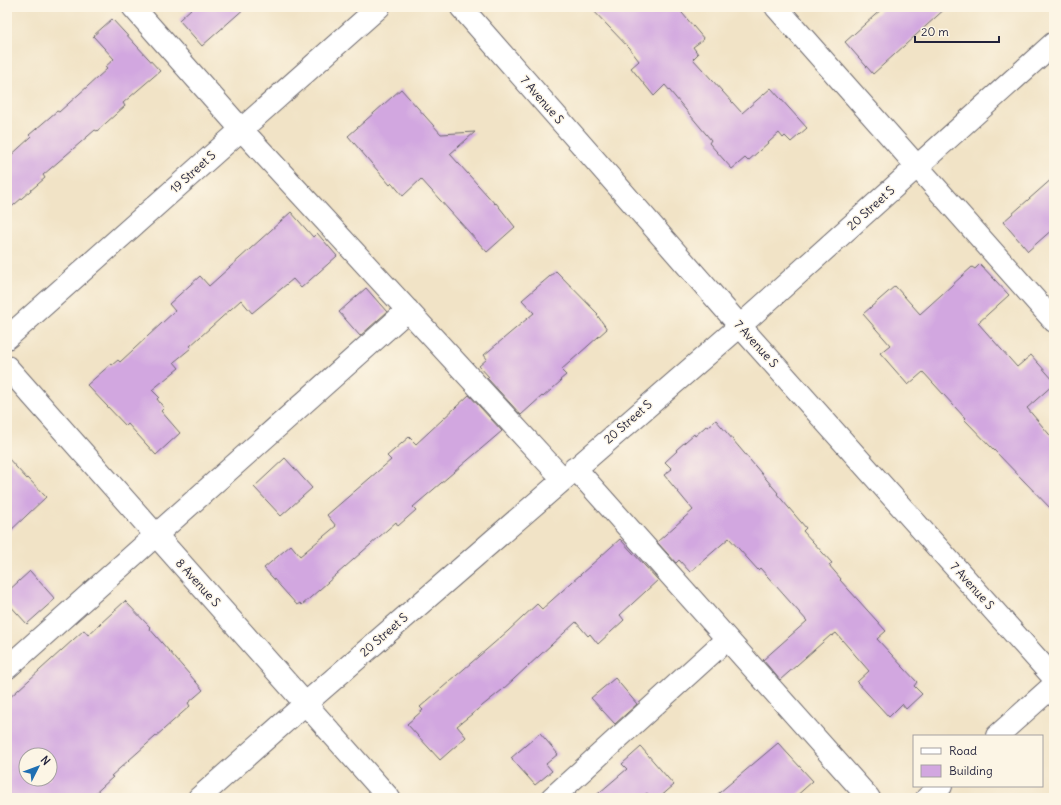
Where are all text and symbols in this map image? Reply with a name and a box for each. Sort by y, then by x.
scale bar [915,18,999,44]
text: 20 m [921,24,949,39]
street label: 7 Avenue S [518,73,567,127]
street label: 19 Street S [167,147,219,196]
street label: 20 Street S [844,182,898,233]
street label: 7 Avenue S [731,317,782,371]
street label: 20 Street S [601,396,655,447]
street label: 8 Avenue S [173,556,224,610]
street label: 7 Avenue S [947,559,998,613]
street label: 20 Street S [357,609,411,660]
legend [913,735,1043,787]
text: Road [949,743,977,758]
north arrow [18,747,58,787]
text: N [38,753,53,768]
text: Building [949,763,993,778]

